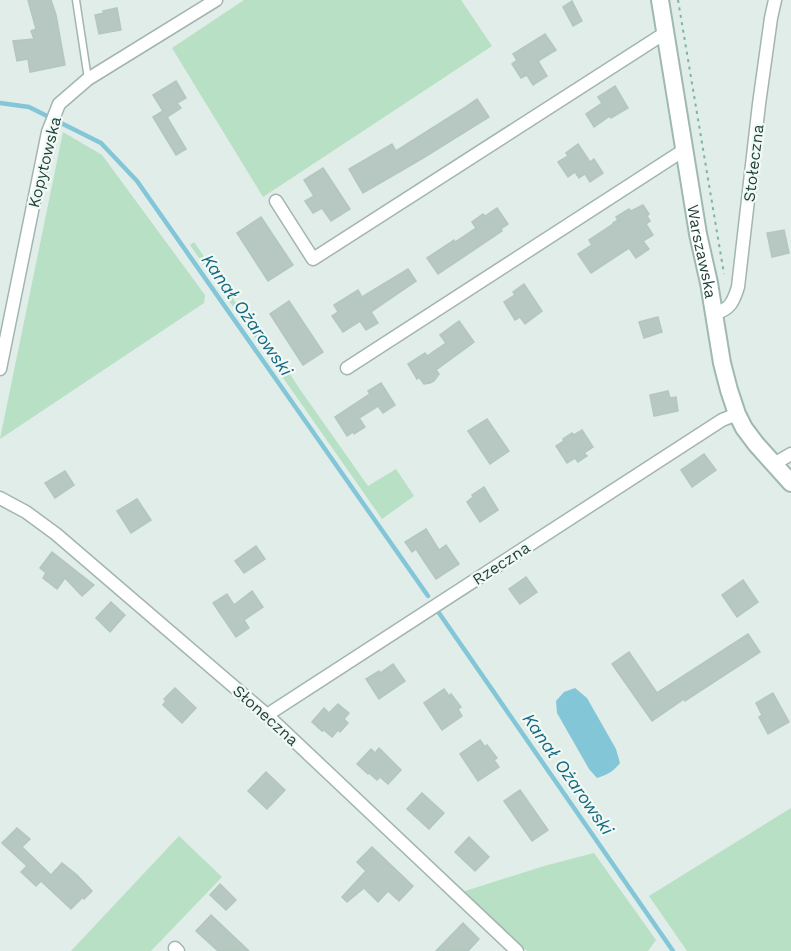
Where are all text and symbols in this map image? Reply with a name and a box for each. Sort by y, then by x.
street label: Kopytowska [24,115,65,210]
street label: Stołeczna [739,123,768,203]
street label: Warszawska [683,203,720,300]
water label: Kanał Ożarowski [198,250,298,381]
street label: Rzeczna [469,538,534,589]
street label: Słoneczna [229,681,302,750]
water label: Kanał Ożarowski [519,709,619,840]

